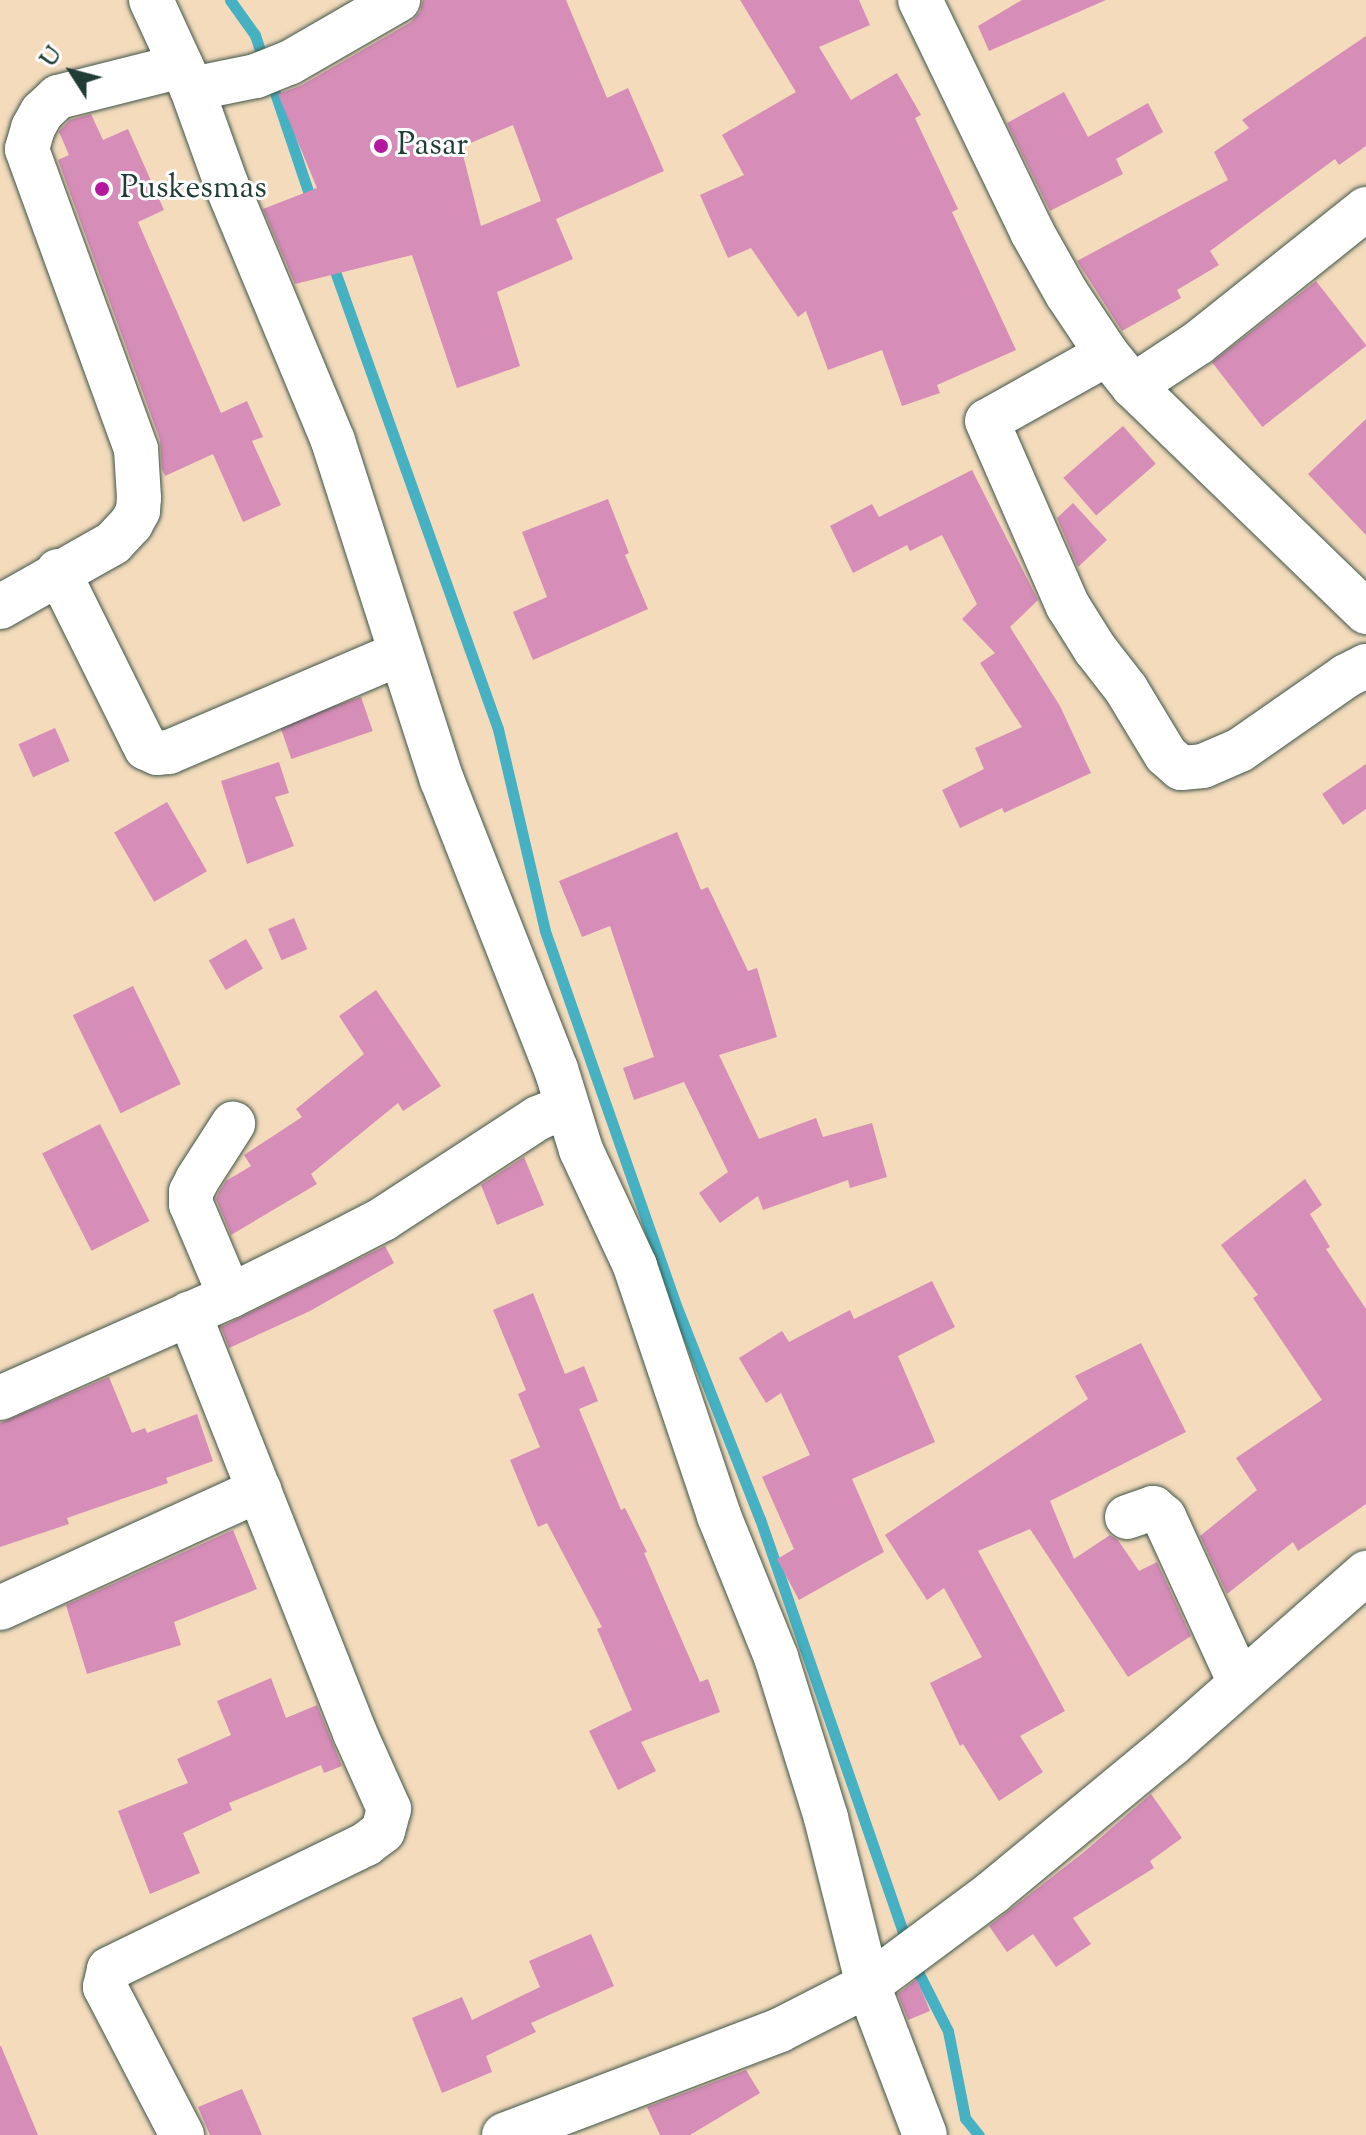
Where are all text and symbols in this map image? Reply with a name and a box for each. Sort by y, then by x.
north arrow [32,32,112,112]
text: U [34,41,71,75]
place label: Pasar [397,127,468,165]
marker: Pasar [372,137,390,155]
place label: Puskesmas [120,170,267,208]
marker: Puskesmas [91,178,113,200]

